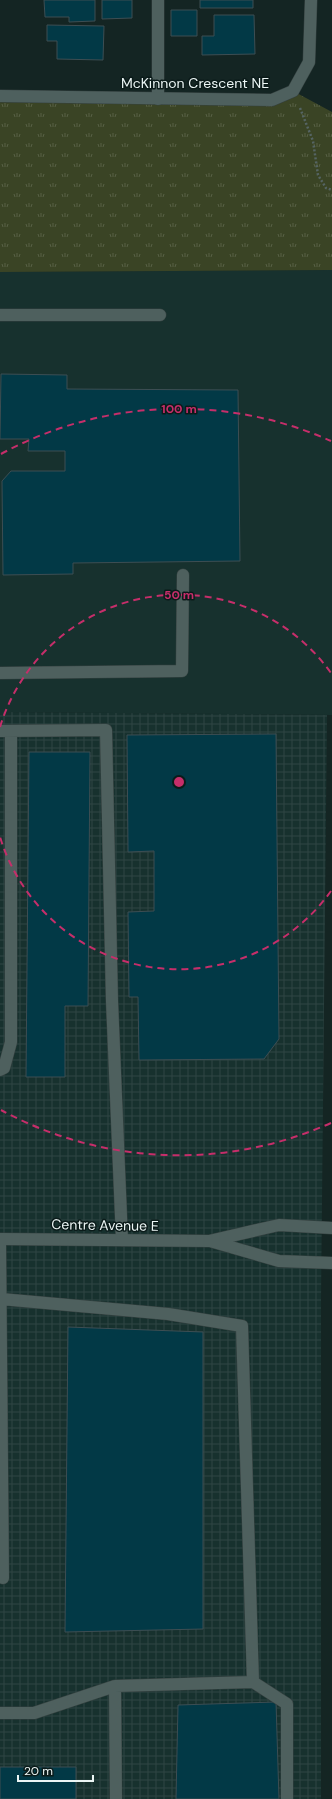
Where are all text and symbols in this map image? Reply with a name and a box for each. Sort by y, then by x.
street label: McKinnon Crescent NE [121,74,269,92]
text: 100 m [161,401,197,417]
text: 50 m [164,587,194,603]
centre of rings [172,775,186,789]
street label: Centre Avenue E [51,1215,159,1235]
scale bar [18,1757,93,1783]
text: 20 m [24,1763,53,1779]

